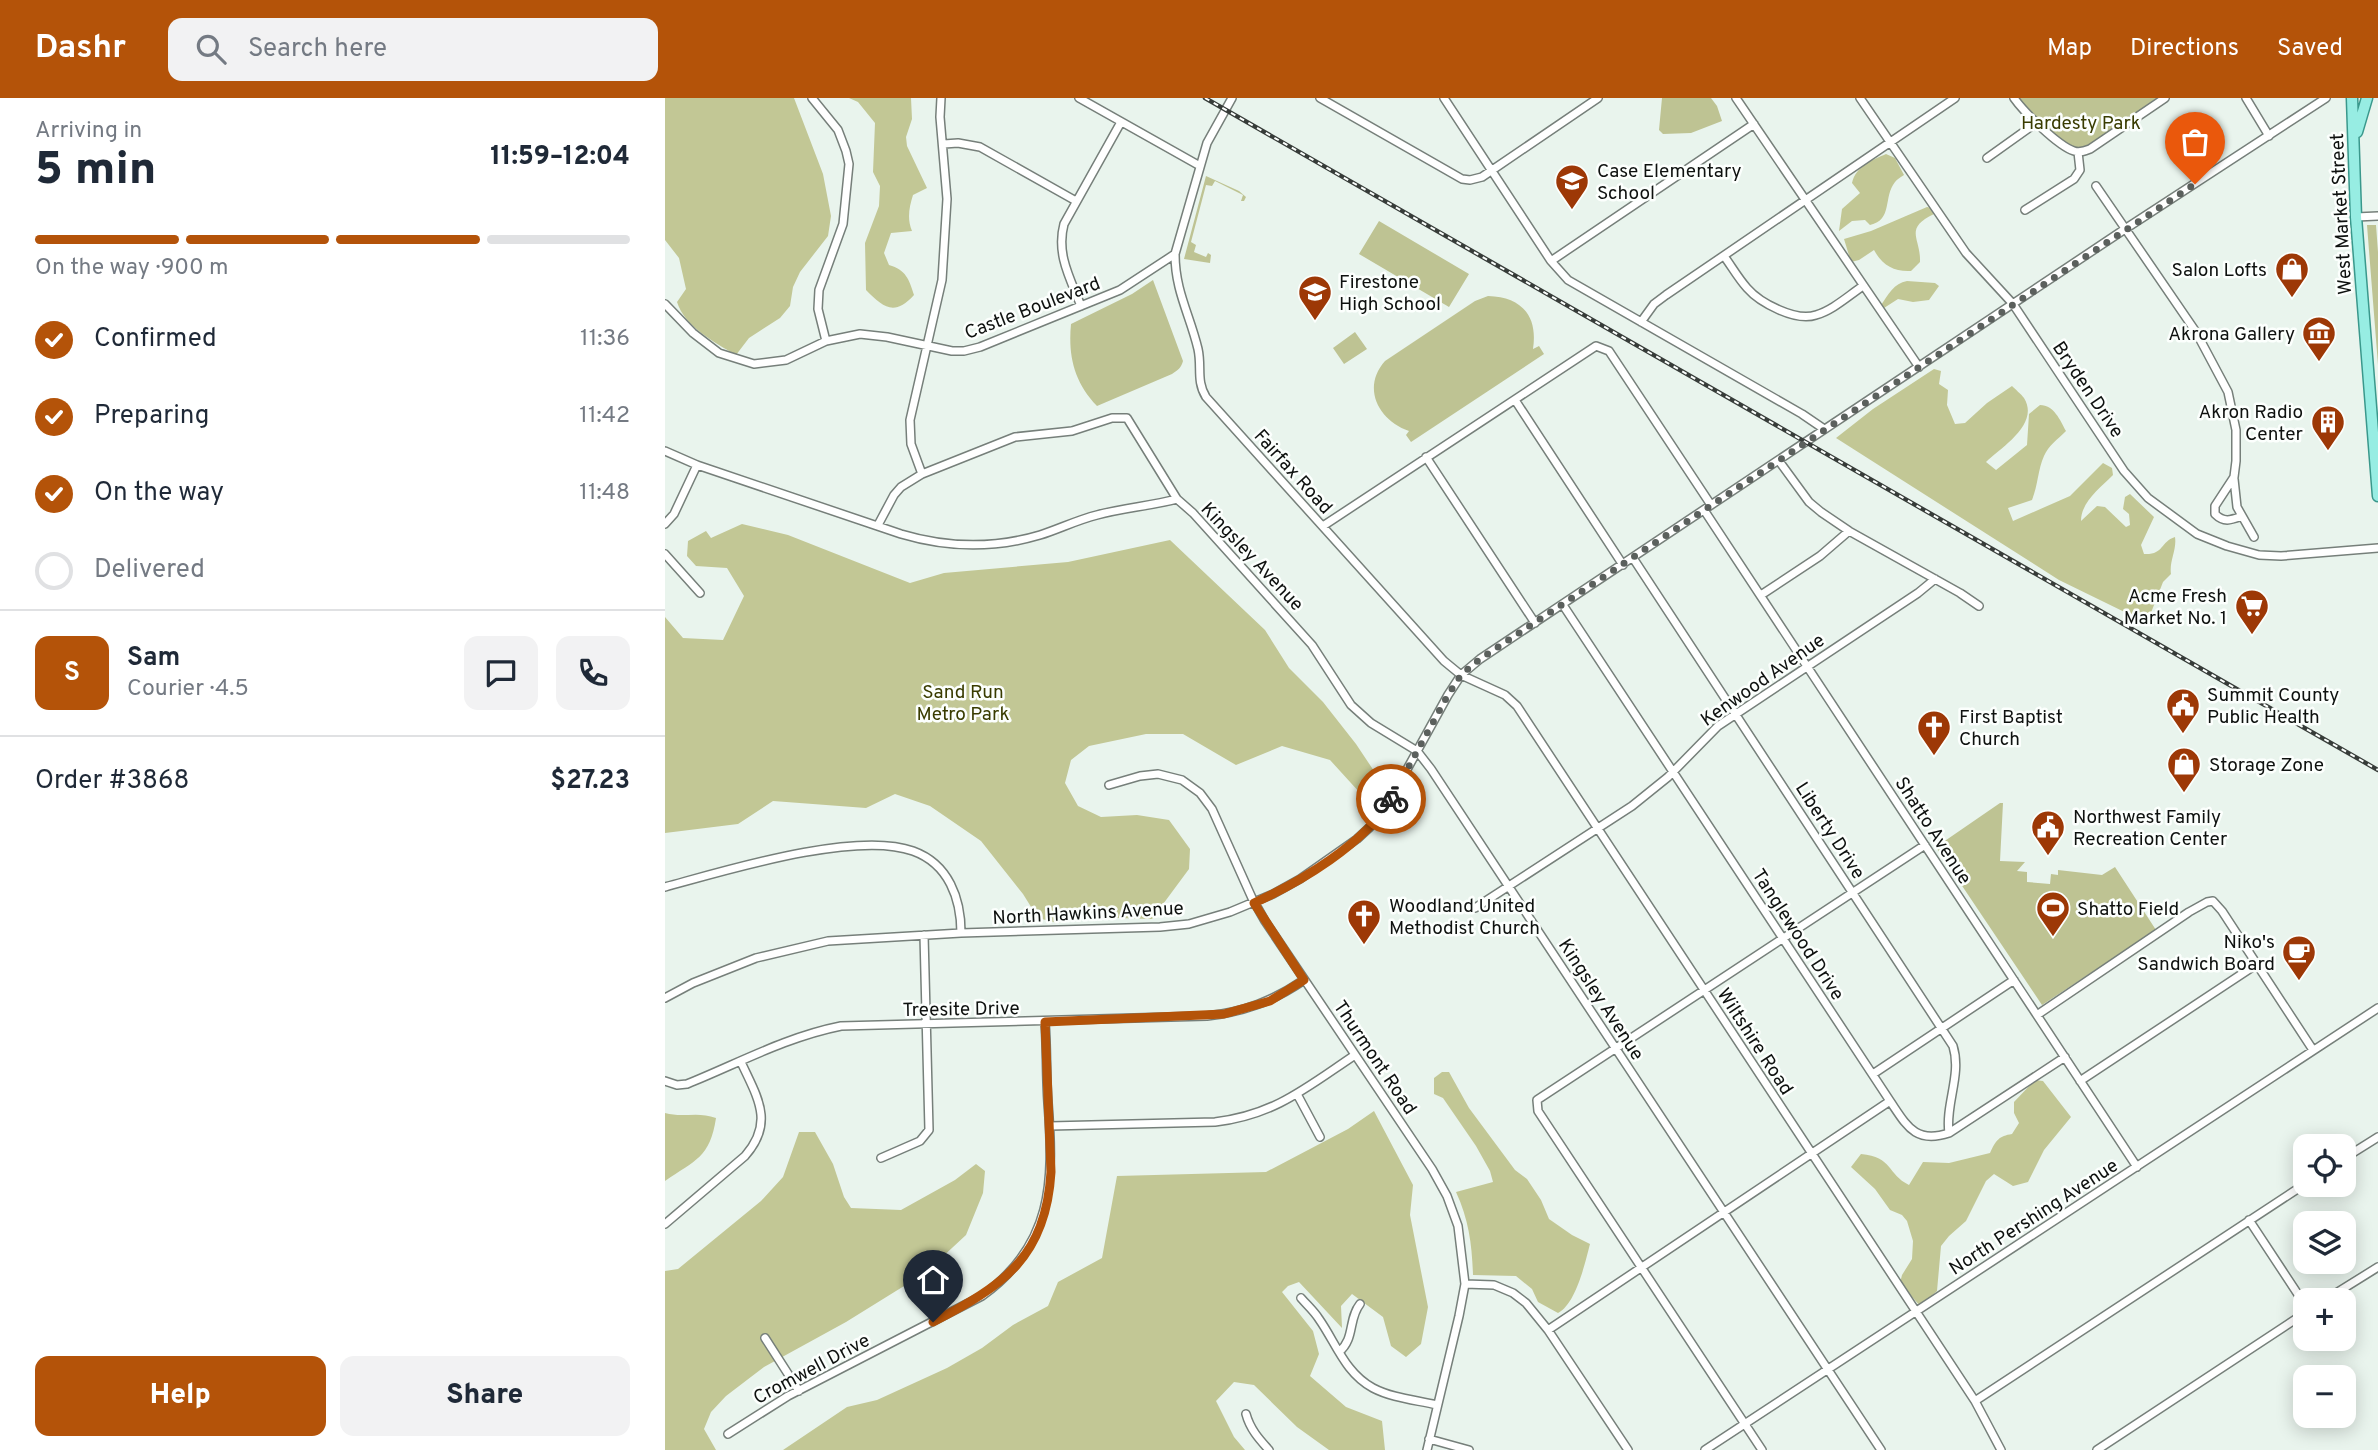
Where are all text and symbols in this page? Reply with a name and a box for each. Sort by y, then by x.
search box [168,18,658,81]
text: Dashr [35,28,126,70]
icon: search [192,30,230,68]
text: Search here [248,33,387,66]
text: Map [2047,34,2092,64]
text: Directions [2130,34,2239,64]
text: Saved [2277,34,2343,64]
park label: Hardesty Park [2021,112,2141,136]
pin [2165,112,2225,184]
text: Arriving in [35,117,142,146]
icon: bag [2176,123,2214,161]
street label: West Market Street [2326,133,2358,295]
text: 11:59–12:04 [490,141,630,174]
text: 5 min [35,142,157,201]
place label: Case Elementary School [1597,160,1742,206]
school or university icon: Case Elementary School [1553,162,1591,211]
shop icon: Salon Lofts [2273,250,2311,299]
text: On the way · 900 m [35,254,229,283]
place label: Salon Lofts [2172,259,2267,283]
place label: Firestone High School [1339,271,1441,317]
street label: Castle Boulevard [961,272,1104,346]
school or university icon: Firestone High School [1296,273,1334,322]
museum icon: Akrona Gallery [2300,314,2338,363]
icon: check [35,321,73,359]
text: Confirmed [94,323,217,356]
place label: Akrona Gallery [2168,323,2295,347]
text: 11:36 [580,325,630,354]
street label: Bryden Drive [2046,337,2128,443]
icon: check [35,398,73,436]
text: Preparing [94,400,209,433]
place label: Akron Radio Center [2198,401,2304,447]
text: 11:42 [579,402,630,431]
building icon: Akron Radio Center [2309,403,2347,452]
street label: Fairfax Road [1248,425,1337,520]
icon: check [35,475,73,513]
text: On the way [94,477,224,510]
text: 11:48 [579,479,630,508]
street label: Kingsley Avenue [1195,498,1308,617]
text: Delivered [94,554,205,587]
place label: Acme Fresh Market No. 1 [2124,585,2227,631]
supermarket icon: Acme Fresh Market No. 1 [2233,587,2271,636]
street label: Kenwood Avenue [1696,629,1830,732]
button: chat [464,636,538,710]
button: phone [556,636,630,710]
text: Sam [127,642,180,675]
text: S [64,657,80,690]
text: Courier · 4.5 [127,675,249,704]
park label: Sand Run Metro Park [917,681,1009,727]
place label: Summit County Public Health [2207,684,2339,730]
public building icon: Summit County Public Health [2164,686,2202,735]
place label: First Baptist Church [1959,706,2063,752]
church icon: First Baptist Church [1915,708,1953,757]
shop icon: Storage Zone [2165,745,2203,794]
place label: Storage Zone [2209,754,2324,778]
courier [1356,764,1426,834]
text: Order #3868 [35,765,189,798]
text: $27.23 [550,765,630,798]
street label: Shatto Avenue [1889,773,1976,889]
street label: Liberty Drive [1789,778,1870,884]
icon: bike [1372,780,1410,818]
place label: Northwest Family Recreation Center [2073,806,2228,852]
public building icon: Northwest Family Recreation Center [2029,808,2067,857]
street label: Tanglewood Drive [1746,865,1849,1005]
sports icon: Shatto Field [2034,889,2072,938]
place label: Woodland United Methodist Church [1389,895,1540,941]
street label: North Hawkins Avenue [992,897,1184,931]
church icon: Woodland United Methodist Church [1345,897,1383,946]
place label: Shatto Field [2077,898,2179,922]
place label: Niko's Sandwich Board [2137,931,2275,977]
cafe icon: Niko's Sandwich Board [2280,933,2318,982]
street label: Kingsley Avenue [1552,935,1649,1065]
street label: Wiltshire Road [1711,984,1798,1100]
street label: Thurmont Road [1327,996,1421,1120]
street label: Treesite Drive [902,997,1020,1023]
map controls [2293,1134,2356,1428]
button: locate [2293,1134,2356,1197]
street label: North Pershing Avenue [1945,1154,2123,1281]
button: layers [2293,1211,2356,1274]
pin [903,1250,963,1322]
icon: home [914,1261,952,1299]
button: + [2293,1288,2356,1351]
street label: Cromwell Drive [750,1329,874,1411]
button: Help [35,1356,326,1436]
button: Share [340,1356,630,1436]
button: − [2293,1365,2356,1428]

